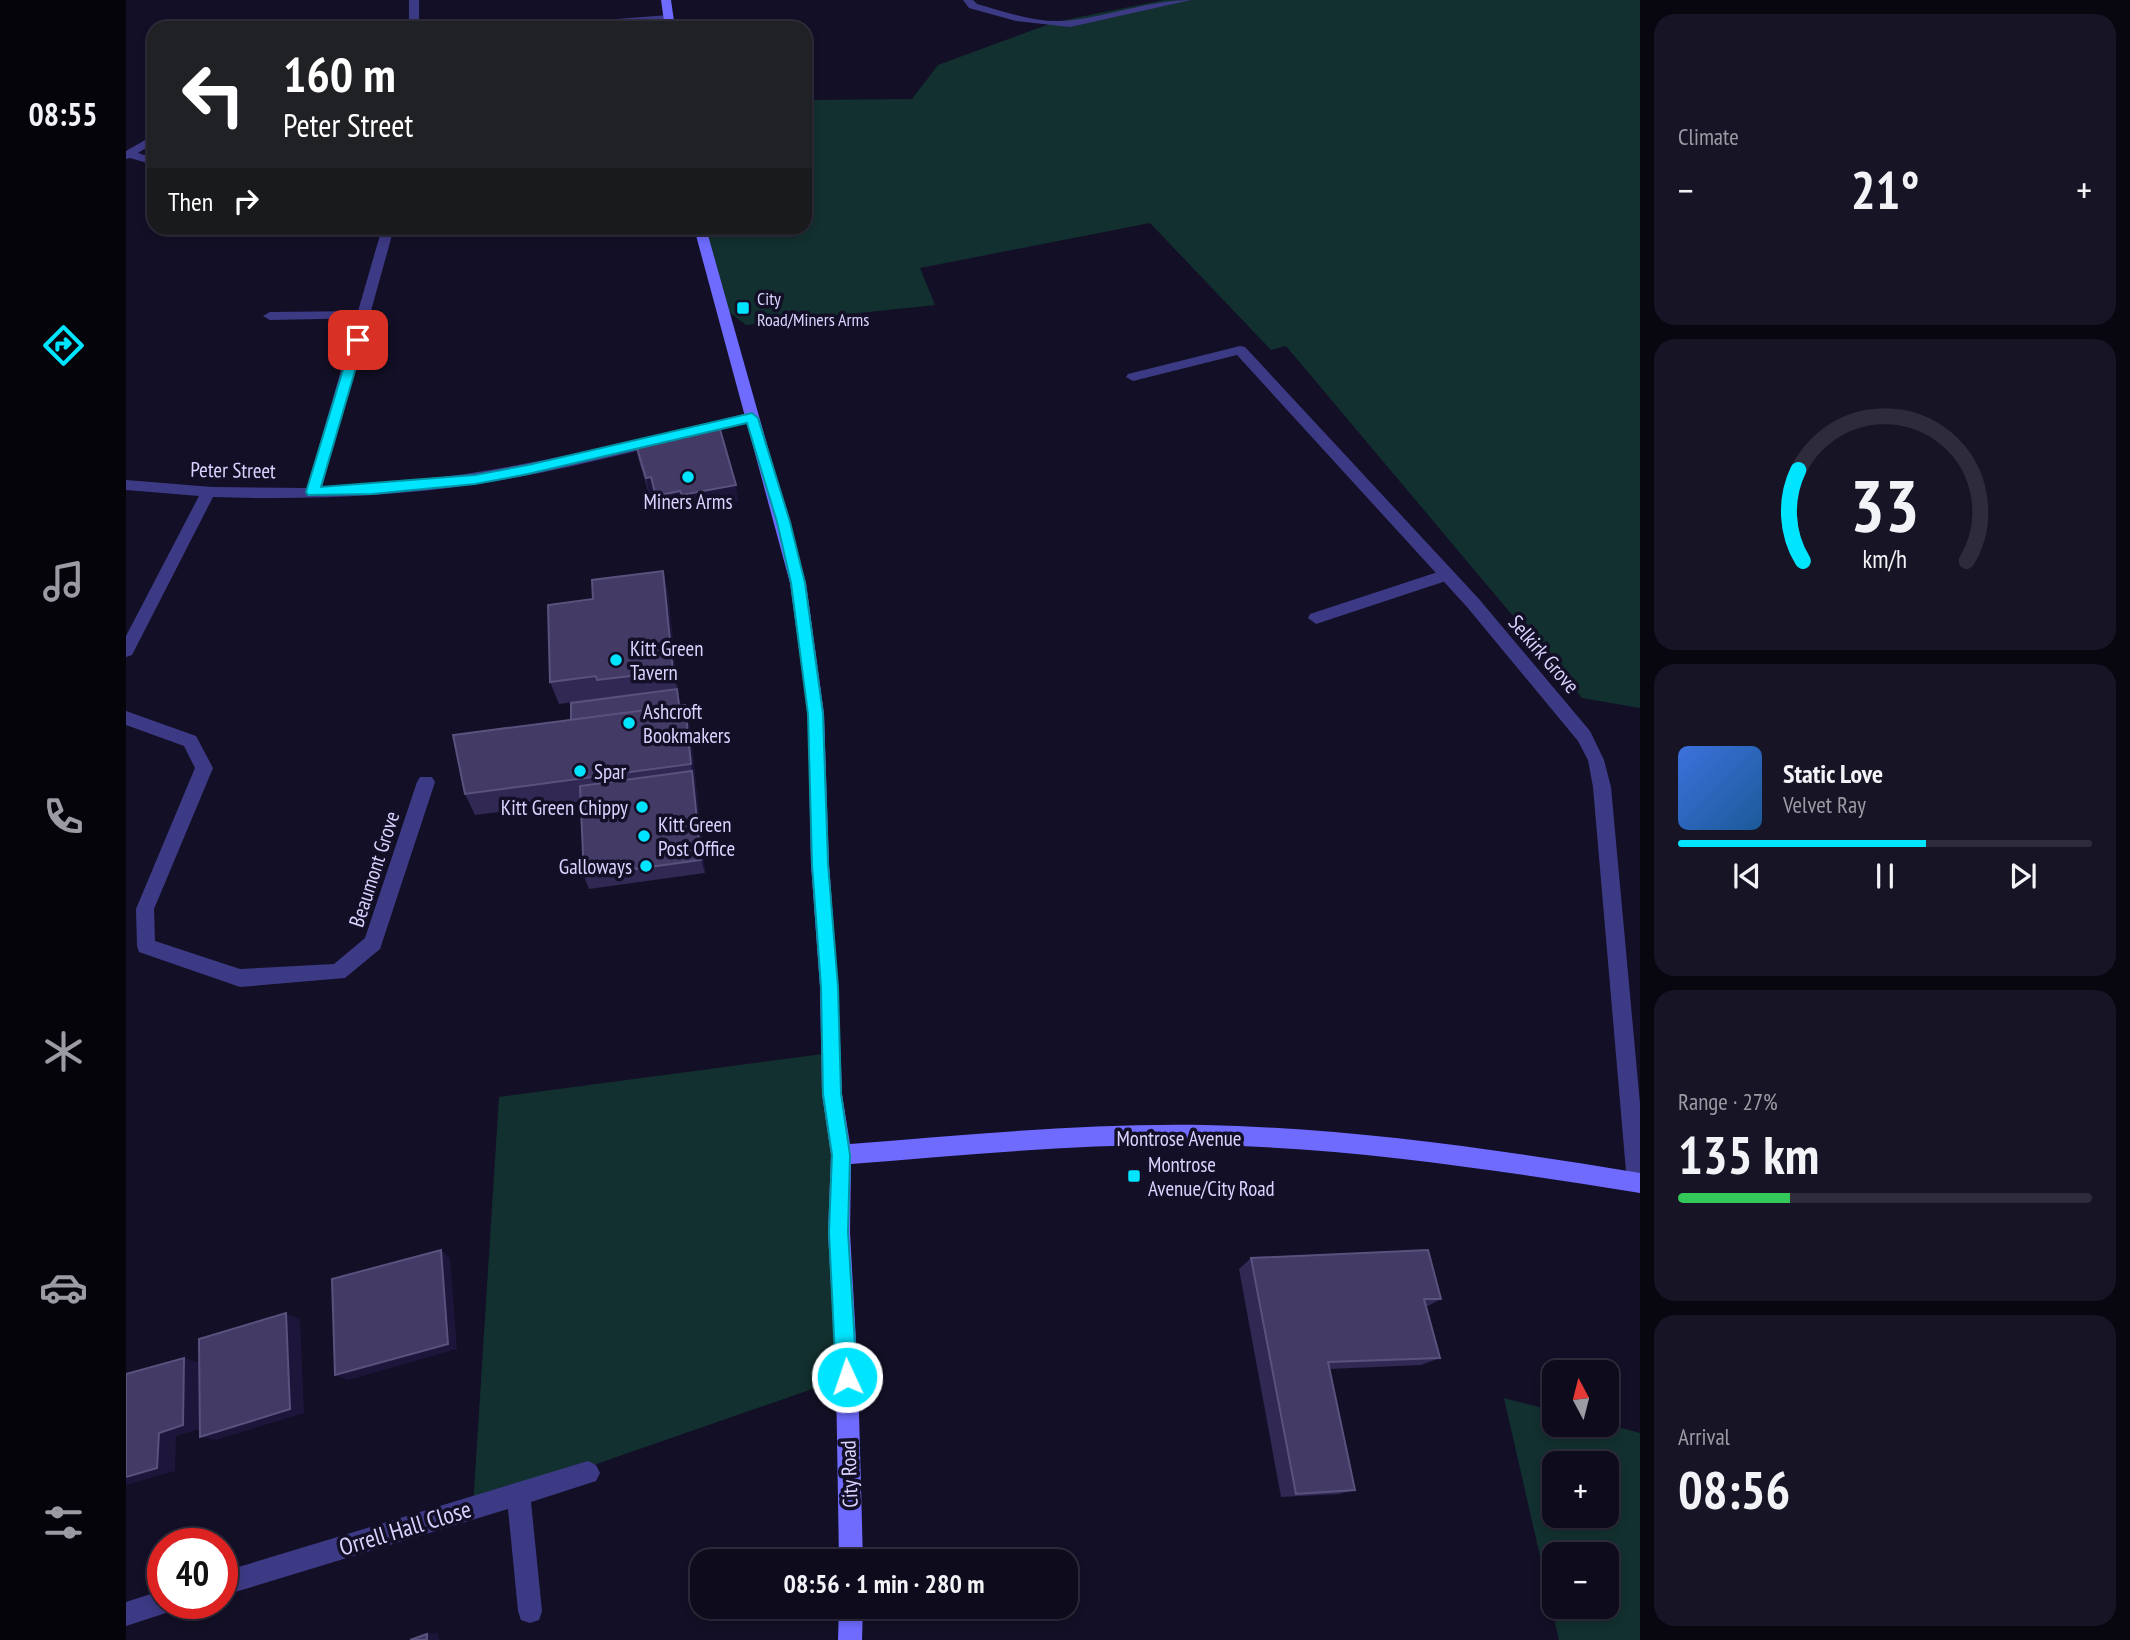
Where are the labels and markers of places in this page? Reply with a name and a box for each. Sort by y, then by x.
place label: City Road/Miners Arms [757,287,869,331]
marker: City Road/Miners Arms [735,300,751,316]
pin [328,310,388,370]
marker: Miners Arms [680,469,696,485]
place label: Miners Arms [643,488,733,515]
place label: Kitt Green Tavern [630,635,703,686]
marker: Kitt Green Tavern [608,652,624,668]
place label: Ashcroft Bookmakers [643,698,731,749]
marker: Ashcroft Bookmakers [621,715,637,731]
place label: Spar [594,758,627,785]
marker: Spar [572,763,588,779]
place label: Kitt Green Chippy [501,794,628,821]
marker: Kitt Green Chippy [634,799,650,815]
place label: Kitt Green Post Office [658,811,735,862]
marker: Kitt Green Post Office [636,828,652,844]
place label: Galloways [559,853,632,880]
marker: Galloways [638,858,654,874]
place label: Montrose Avenue/City Road [1148,1151,1275,1202]
marker: Montrose Avenue/City Road [1126,1168,1142,1184]

